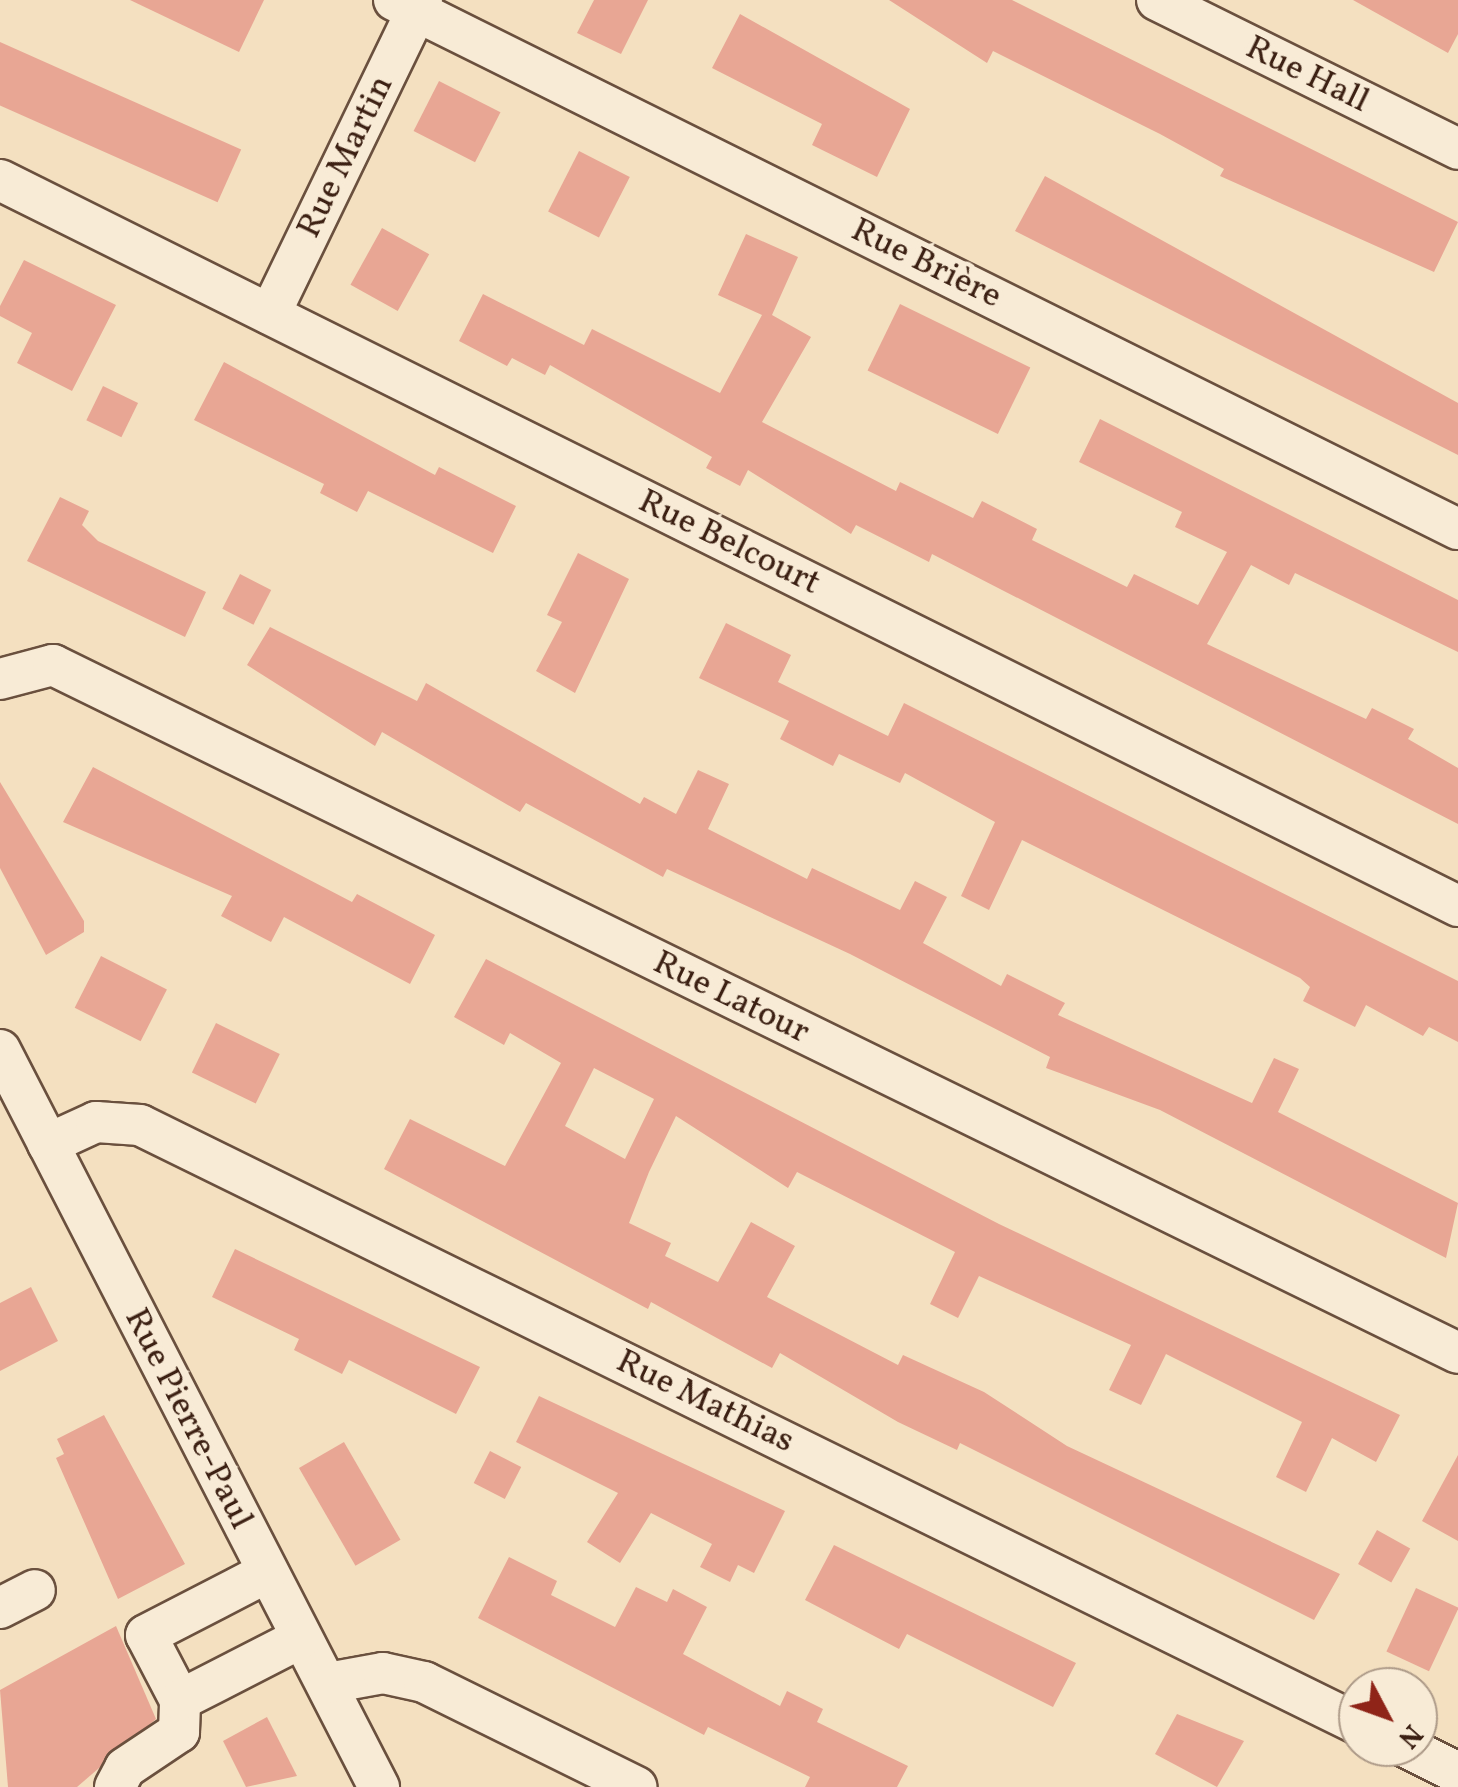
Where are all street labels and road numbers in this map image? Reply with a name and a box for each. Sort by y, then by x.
street label: Rue Hall [1238,27,1376,123]
street label: Rue Martin [289,69,403,245]
street label: Rue Brière [844,210,1008,318]
street label: Rue Belcourt [631,481,827,605]
street label: Rue Latour [646,942,816,1054]
street label: Rue Pierre-Paul [114,1302,262,1536]
street label: Rue Mathias [609,1341,801,1463]

